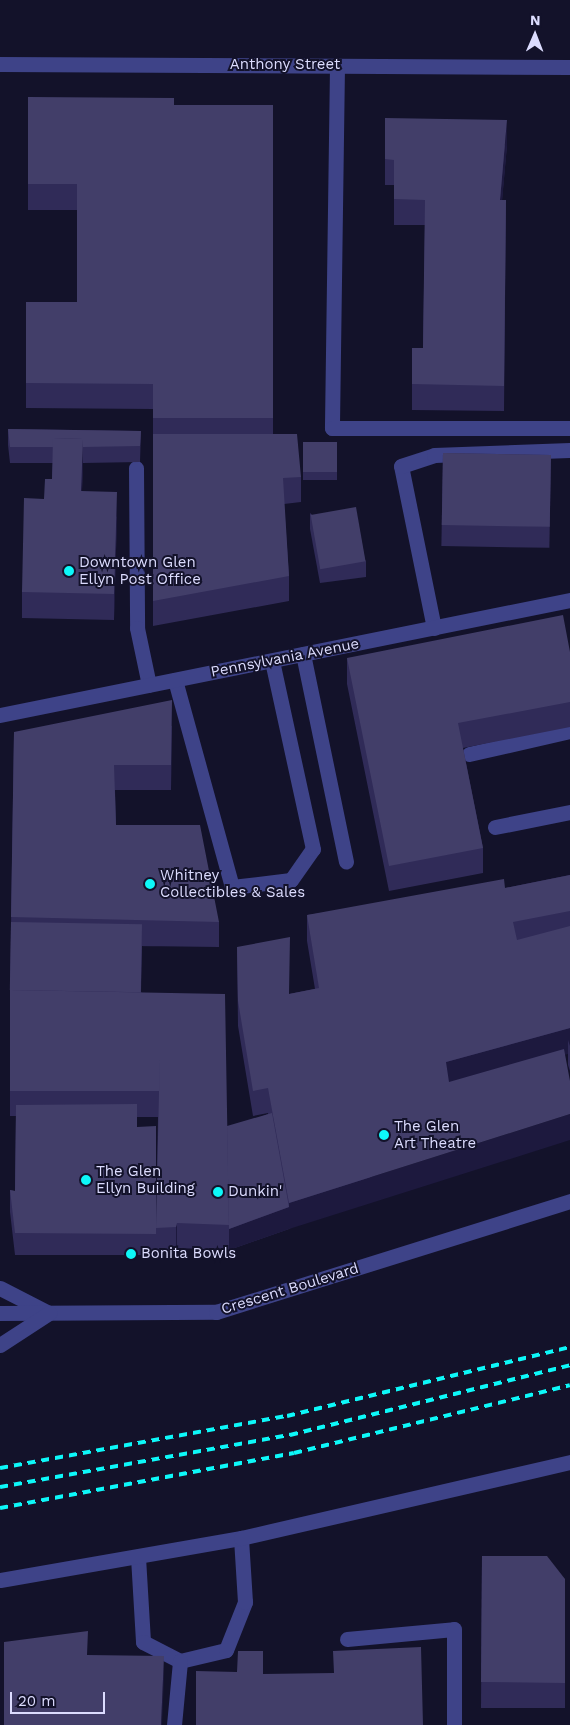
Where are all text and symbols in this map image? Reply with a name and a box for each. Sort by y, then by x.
north arrow [510,10,560,60]
text: N [530,12,541,28]
street label: Anthony Street [230,56,340,74]
place label: Downtown Glen Ellyn Post Office [79,553,201,588]
marker: Downtown Glen Ellyn Post Office [63,565,75,577]
street label: Pennsylvania Avenue [209,635,361,681]
place label: Whitney Collectibles & Sales [160,866,305,901]
marker: Whitney Collectibles & Sales [144,878,156,890]
place label: The Glen Art Theatre [394,1117,477,1152]
marker: The Glen Art Theatre [378,1129,390,1141]
place label: The Glen Ellyn Building [96,1162,195,1197]
marker: The Glen Ellyn Building [80,1174,92,1186]
place label: Dunkin' [228,1183,282,1201]
marker: Dunkin' [212,1186,224,1198]
place label: Bonita Bowls [141,1245,237,1263]
marker: Bonita Bowls [125,1248,137,1260]
street label: Crescent Boulevard [219,1260,361,1318]
scale bar [12,1682,108,1714]
text: 20 m [18,1692,56,1710]

